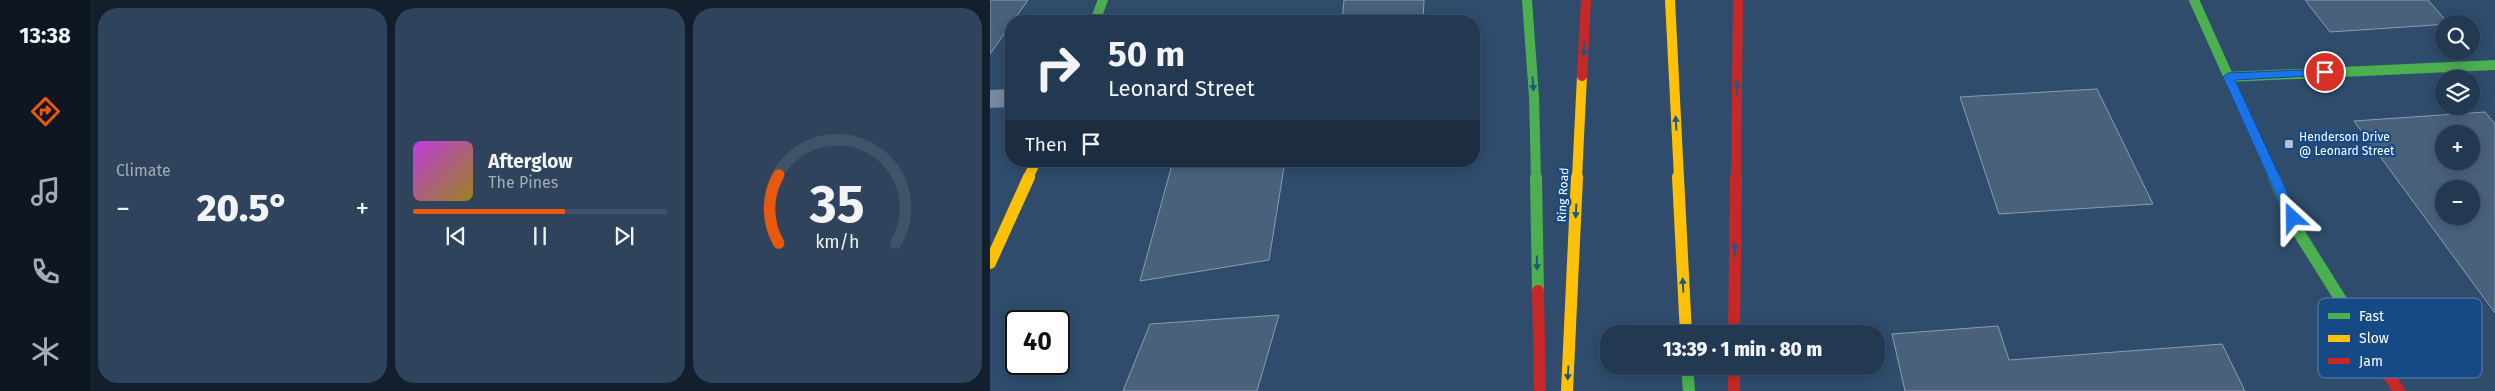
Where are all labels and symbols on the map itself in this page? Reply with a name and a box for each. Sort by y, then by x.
one-way arrow [1579,41,1587,57]
pin [2304,51,2346,93]
one-way arrow [1529,76,1537,92]
one-way arrow [1733,79,1741,95]
one-way arrow [1671,114,1679,130]
place label: Henderson Drive @ Leonard Street [2299,130,2395,158]
marker: Henderson Drive @ Leonard Street [2283,138,2295,150]
street label: Ring Road [1555,167,1571,223]
position arrow [2266,191,2318,243]
one-way arrow [1572,203,1580,219]
one-way arrow [1731,242,1739,258]
one-way arrow [1534,256,1542,272]
one-way arrow [1679,277,1687,293]
legend [2318,298,2482,378]
text: Fast [2359,308,2385,325]
speed limit sign: 40 [1005,310,1070,375]
text: Slow [2359,330,2389,347]
text: Jam [2359,353,2383,370]
one-way arrow [1564,366,1572,382]

